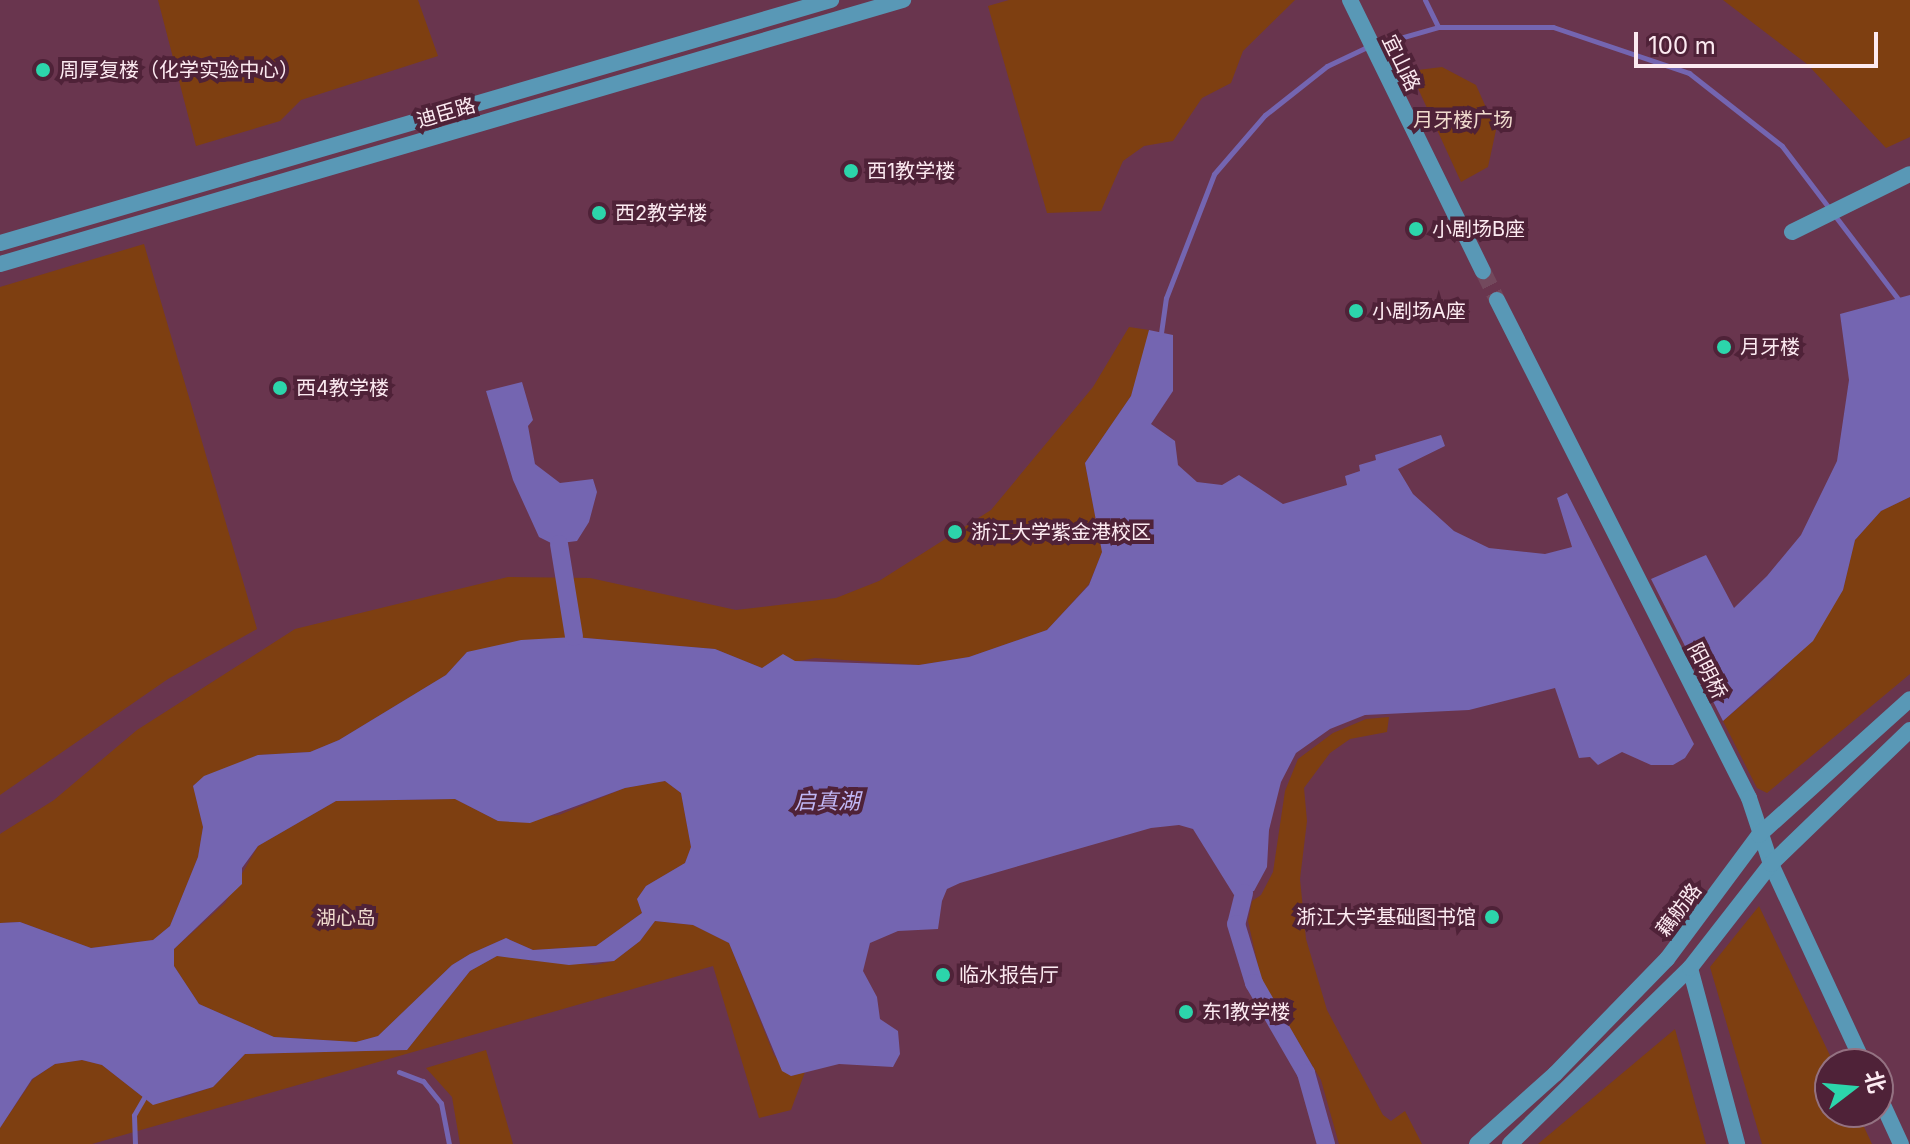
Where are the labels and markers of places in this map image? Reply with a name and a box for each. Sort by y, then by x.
place label: 周厚复楼（化学实验中心） [59,58,299,82]
marker: 周厚复楼（化学实验中心） [34,61,52,79]
place label: 西1教学楼 [867,159,955,183]
marker: 西1教学楼 [842,162,860,180]
place label: 西2教学楼 [615,201,707,225]
marker: 西2教学楼 [590,204,608,222]
place label: 小剧场B座 [1432,217,1525,241]
marker: 小剧场B座 [1407,220,1425,238]
place label: 小剧场A座 [1372,299,1466,323]
marker: 小剧场A座 [1347,302,1365,320]
place label: 月牙楼 [1740,335,1800,359]
marker: 月牙楼 [1715,338,1733,356]
place label: 西4教学楼 [296,376,389,400]
marker: 西4教学楼 [271,379,289,397]
place label: 浙江大学紫金港校区 [971,520,1151,544]
marker: 浙江大学紫金港校区 [946,523,964,541]
place label: 浙江大学基础图书馆 [1296,905,1476,929]
marker: 浙江大学基础图书馆 [1483,908,1501,926]
place label: 临水报告厅 [959,963,1059,987]
marker: 临水报告厅 [934,966,952,984]
place label: 东1教学楼 [1202,1000,1290,1024]
marker: 东1教学楼 [1177,1003,1195,1021]

